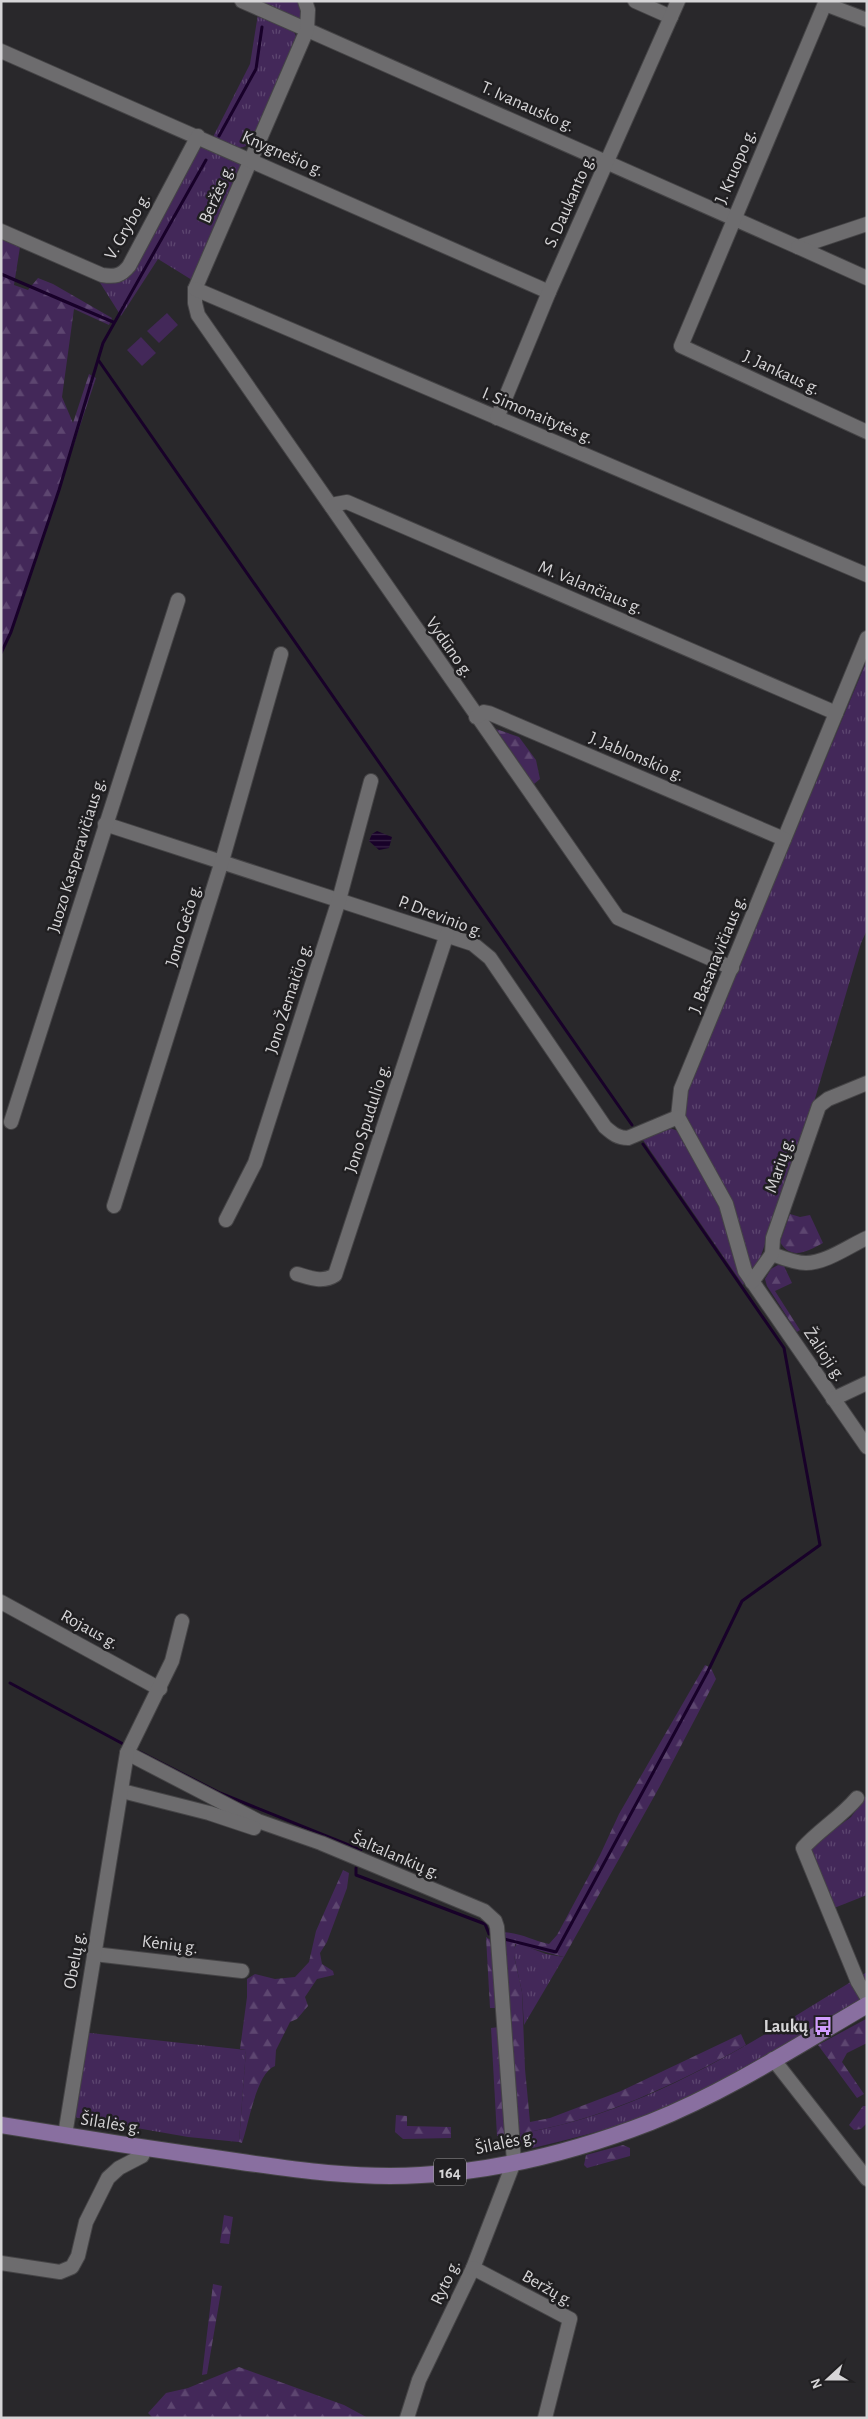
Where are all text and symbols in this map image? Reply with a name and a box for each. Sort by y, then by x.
street label: T. Ivanausko g. [478,78,577,136]
street label: J. Kruopo g. [712,126,760,206]
street label: Knygnešio g. [239,128,326,180]
street label: S. Daukanto g. [542,152,598,250]
street label: Beržės g. [196,163,238,226]
street label: V. Grybo g. [102,190,154,263]
street label: J. Jankaus g. [740,347,823,399]
street label: I. Simonaitytės g. [479,384,596,447]
street label: M. Valančiaus g. [536,558,646,618]
street label: Vydūno g. [422,614,476,681]
street label: J. Jablonskio g. [586,729,687,785]
street label: Juozo Kasperavičiaus g. [45,776,109,935]
street label: Jono Gečo g. [163,882,205,969]
street label: P. Drevinio g. [396,893,485,941]
street label: J. Basanavičiaus g. [686,893,750,1016]
street label: Jono Žemaičio g. [260,940,315,1056]
street label: Jono Spudulio g. [342,1061,394,1175]
street label: Marių g. [762,1135,798,1195]
street label: Žalioji g. [800,1323,851,1385]
street label: Rojaus g. [58,1607,121,1653]
street label: Šaltalankių g. [349,1826,444,1883]
street label: Obelų g. [61,1930,89,1991]
street label: Kėnių g. [141,1933,199,1957]
bus stop icon: Laukų [812,2015,834,2037]
place label: Laukų [764,2018,809,2036]
street label: Šilalės g. [79,2107,143,2138]
street label: Šilalės g. [473,2125,537,2158]
road number: 164 [434,2158,466,2186]
street label: Ryto g. [428,2257,464,2308]
street label: Beržų g. [519,2267,576,2311]
north arrow [803,2354,853,2404]
text: N [809,2376,825,2390]

